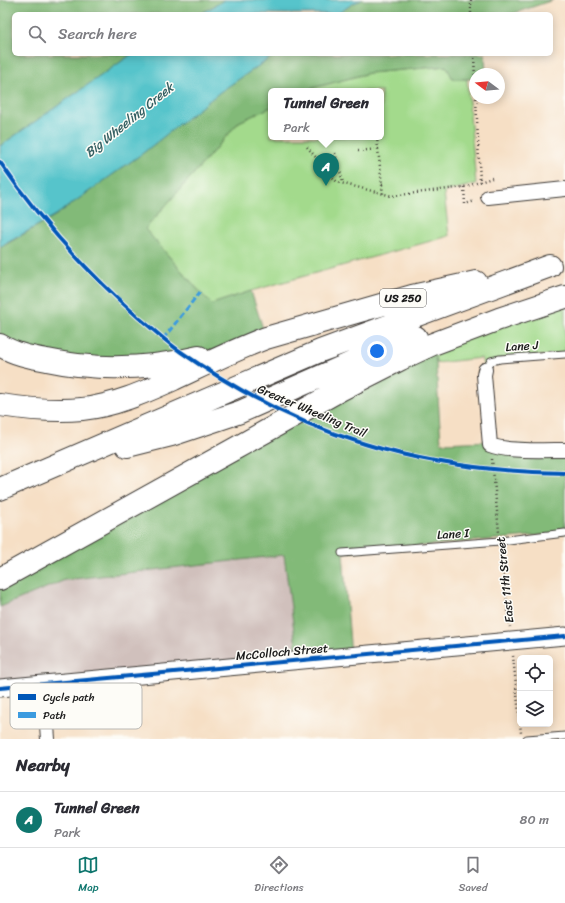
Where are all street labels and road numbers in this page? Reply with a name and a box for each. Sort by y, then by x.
road number: US 250 [380,289,426,307]
street label: Lane J [505,334,540,358]
street label: Greater Wheeling Trail [254,378,371,444]
street label: Lane I [436,522,471,546]
street label: East 11th Street [490,536,520,624]
street label: McColloch Street [235,637,329,667]

